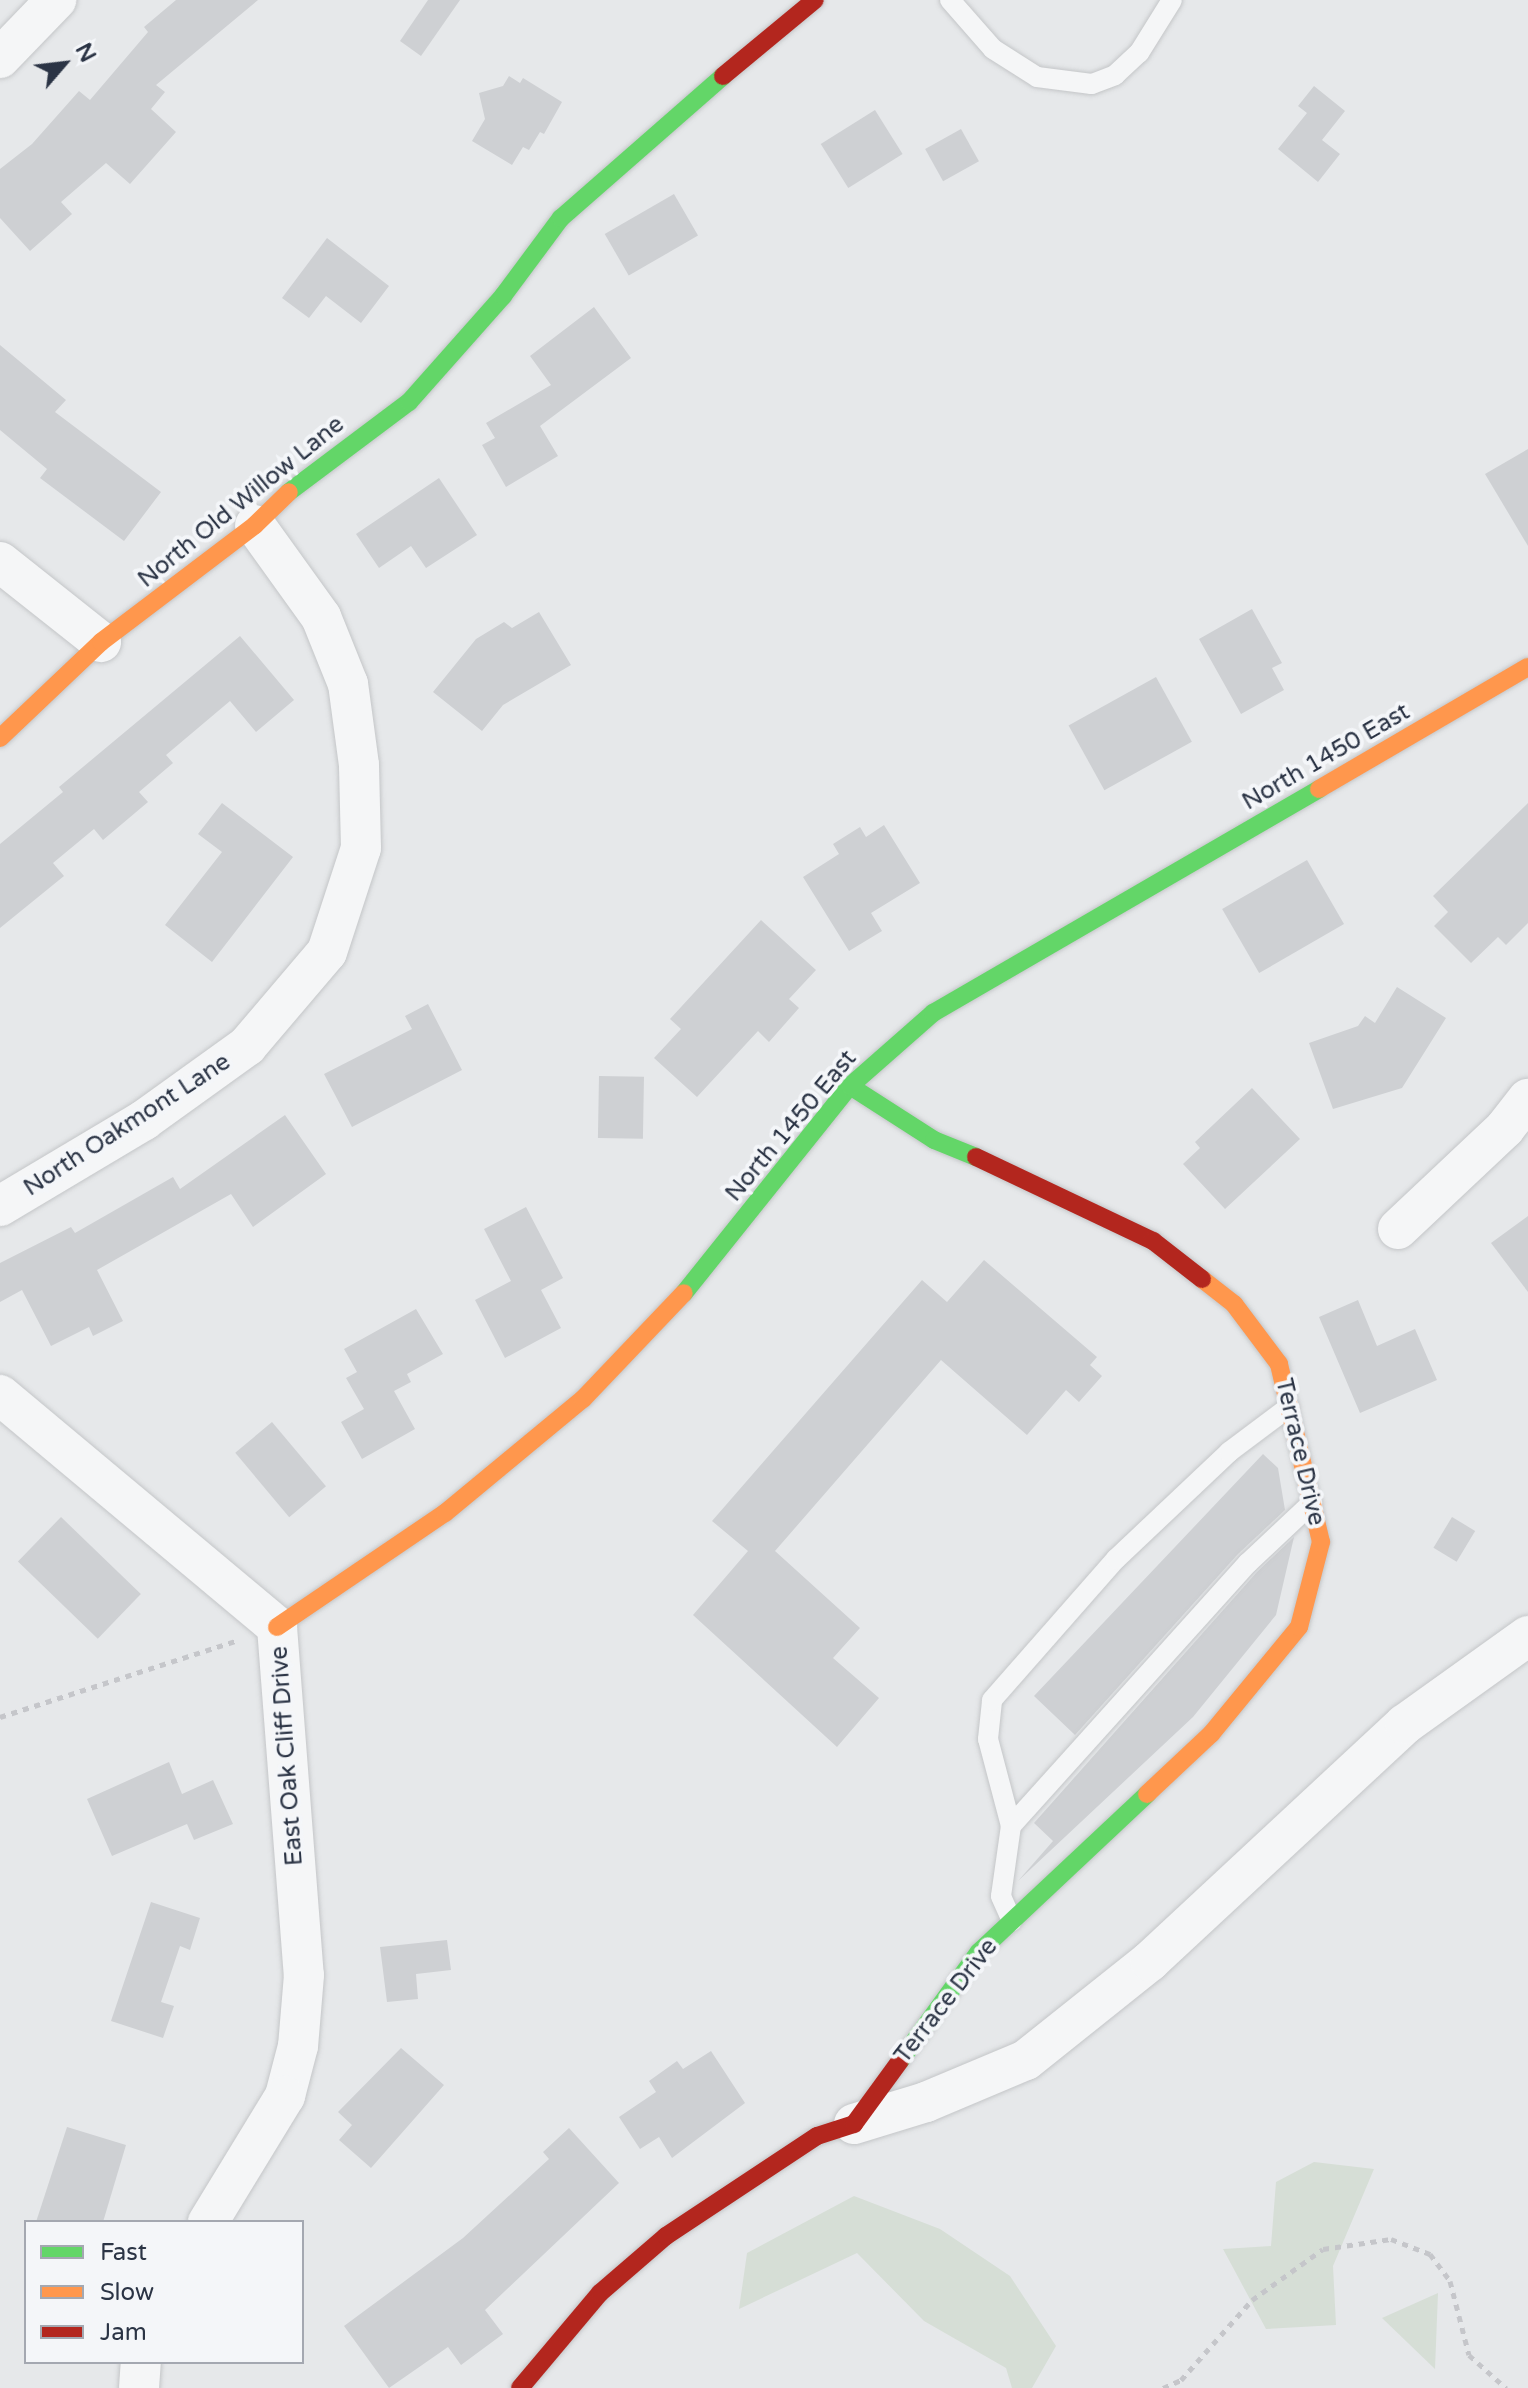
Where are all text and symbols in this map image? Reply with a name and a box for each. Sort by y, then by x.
north arrow [24,24,104,104]
text: N [70,39,101,67]
street label: North Old Willow Lane [132,410,350,594]
street label: North 1450 East [1237,697,1415,817]
street label: North 1450 East [719,1045,863,1207]
street label: North Oakmont Lane [18,1047,236,1203]
street label: Terrace Drive [1269,1376,1331,1528]
street label: East Oak Cliff Drive [265,1645,309,1867]
street label: Terrace Drive [888,1933,1004,2069]
legend [24,2220,304,2364]
text: Fast [100,2238,147,2267]
text: Slow [100,2278,154,2307]
text: Jam [100,2318,147,2347]

